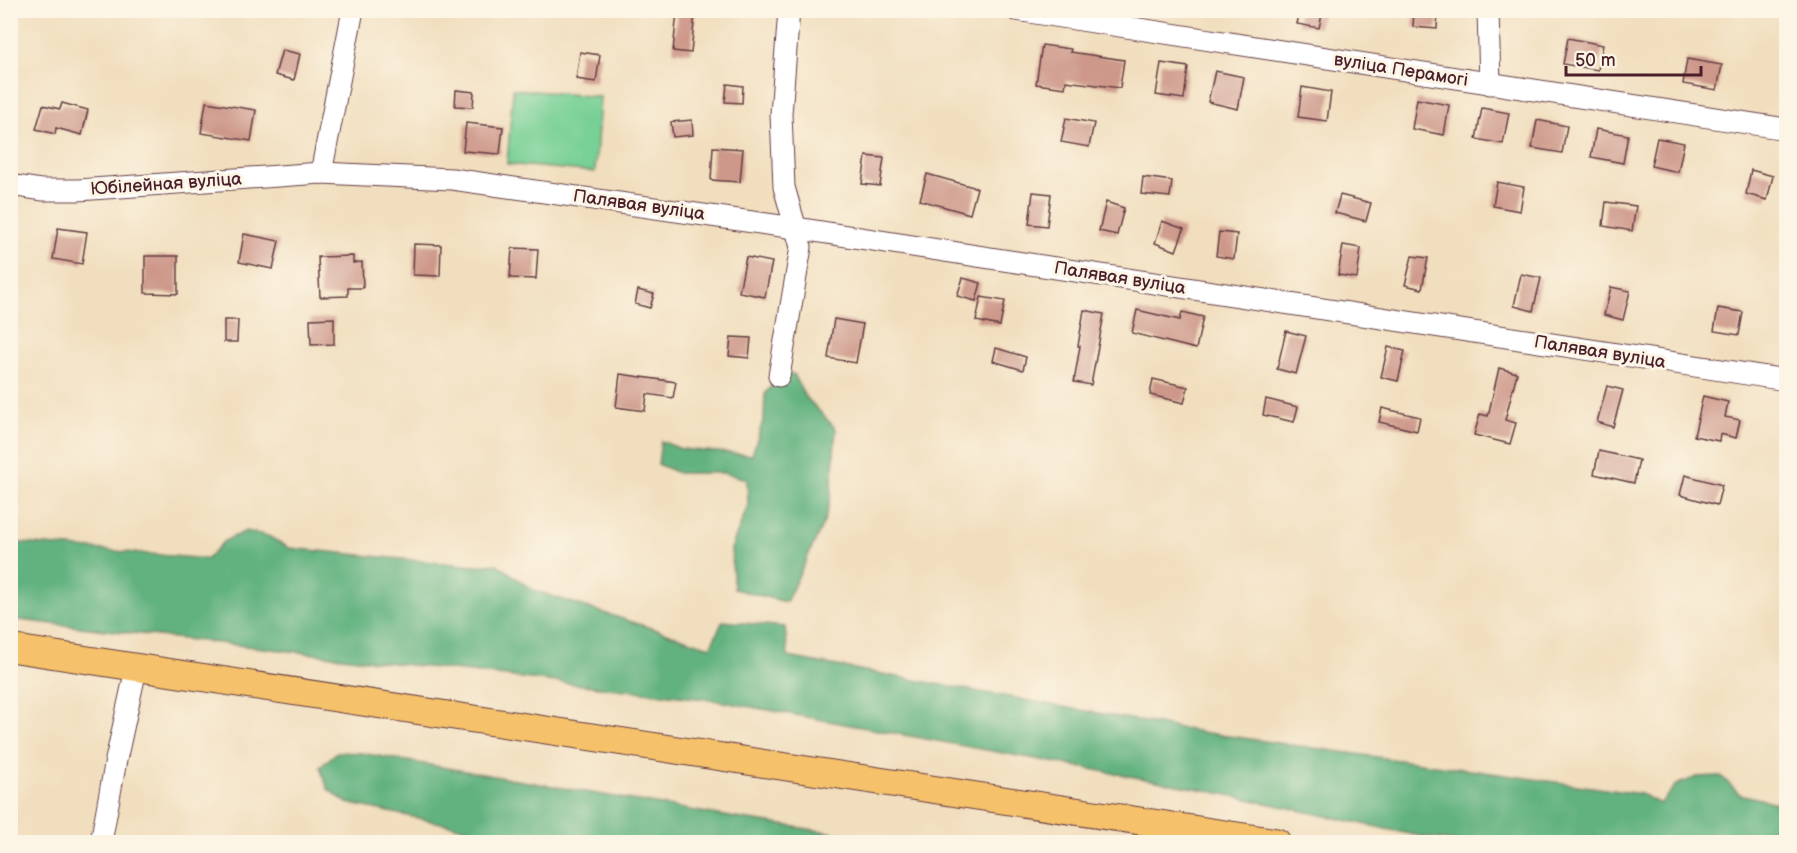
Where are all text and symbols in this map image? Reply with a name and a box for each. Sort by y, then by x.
scale bar [1566,39,1701,77]
street label: вуліца Перамогі [1332,49,1470,91]
text: 50 m [1575,50,1616,71]
street label: Юбілейная вуліца [90,168,243,200]
street label: Палявая вуліца [572,185,707,225]
street label: Палявая вуліца [1053,257,1188,299]
street label: Палявая вуліца [1533,331,1668,373]

